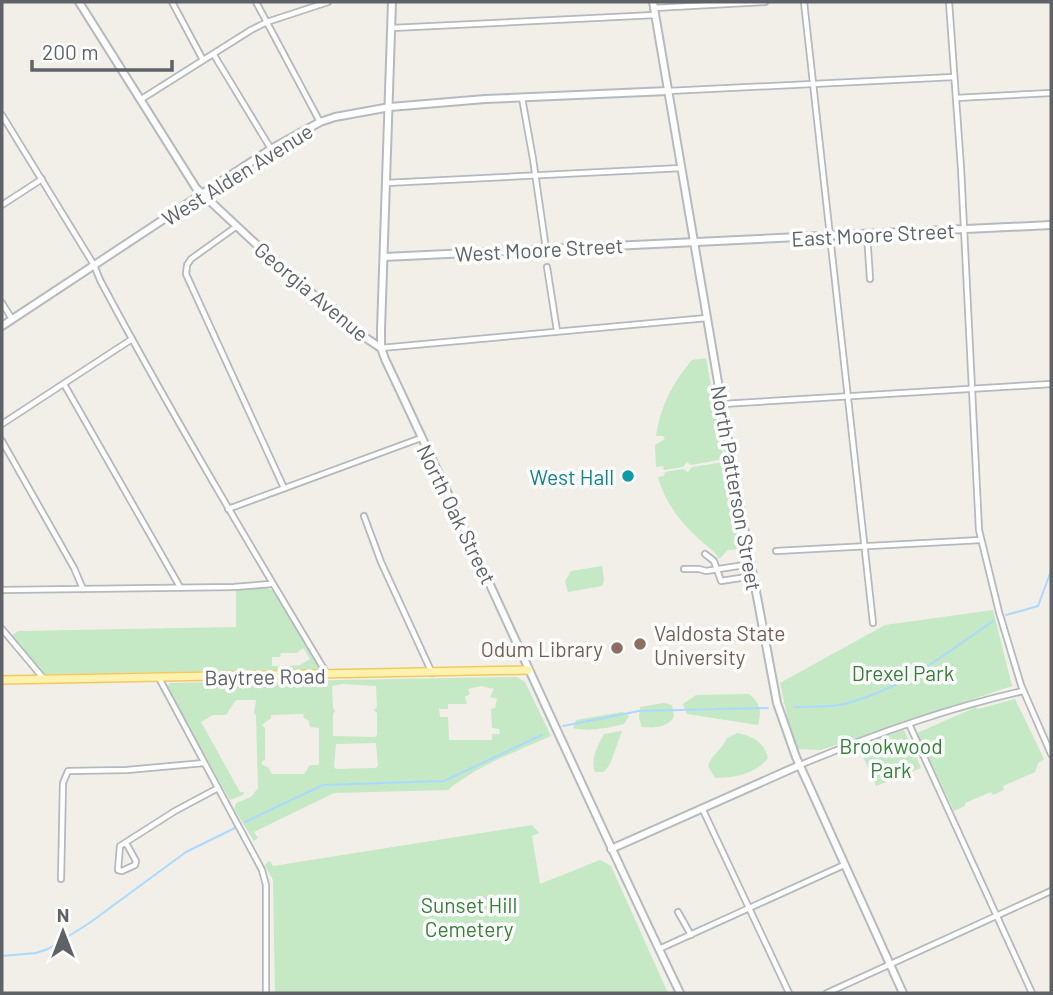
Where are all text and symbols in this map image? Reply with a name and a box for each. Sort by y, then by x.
scale bar [32,28,172,72]
text: 200 m [42,39,99,64]
street label: West Alden Avenue [157,118,317,230]
street label: East Moore Street [791,217,955,251]
street label: West Moore Street [454,232,624,266]
street label: Georgia Avenue [250,236,374,346]
street label: North Patterson Street [707,383,767,593]
street label: North Oak Street [412,440,502,588]
place label: West Hall [530,464,614,489]
marker: West Hall [620,468,636,484]
place label: Valdosta State University [654,620,786,669]
place label: Odum Library [481,636,603,661]
marker: Valdosta State University [632,636,648,652]
marker: Odum Library [609,640,625,656]
park label: Drexel Park [852,660,954,685]
street label: Baytree Road [204,662,326,690]
park label: Brookwood Park [839,733,943,782]
park label: Sunset Hill Cemetery [421,892,517,941]
north arrow [28,897,98,967]
text: N [57,903,69,926]

